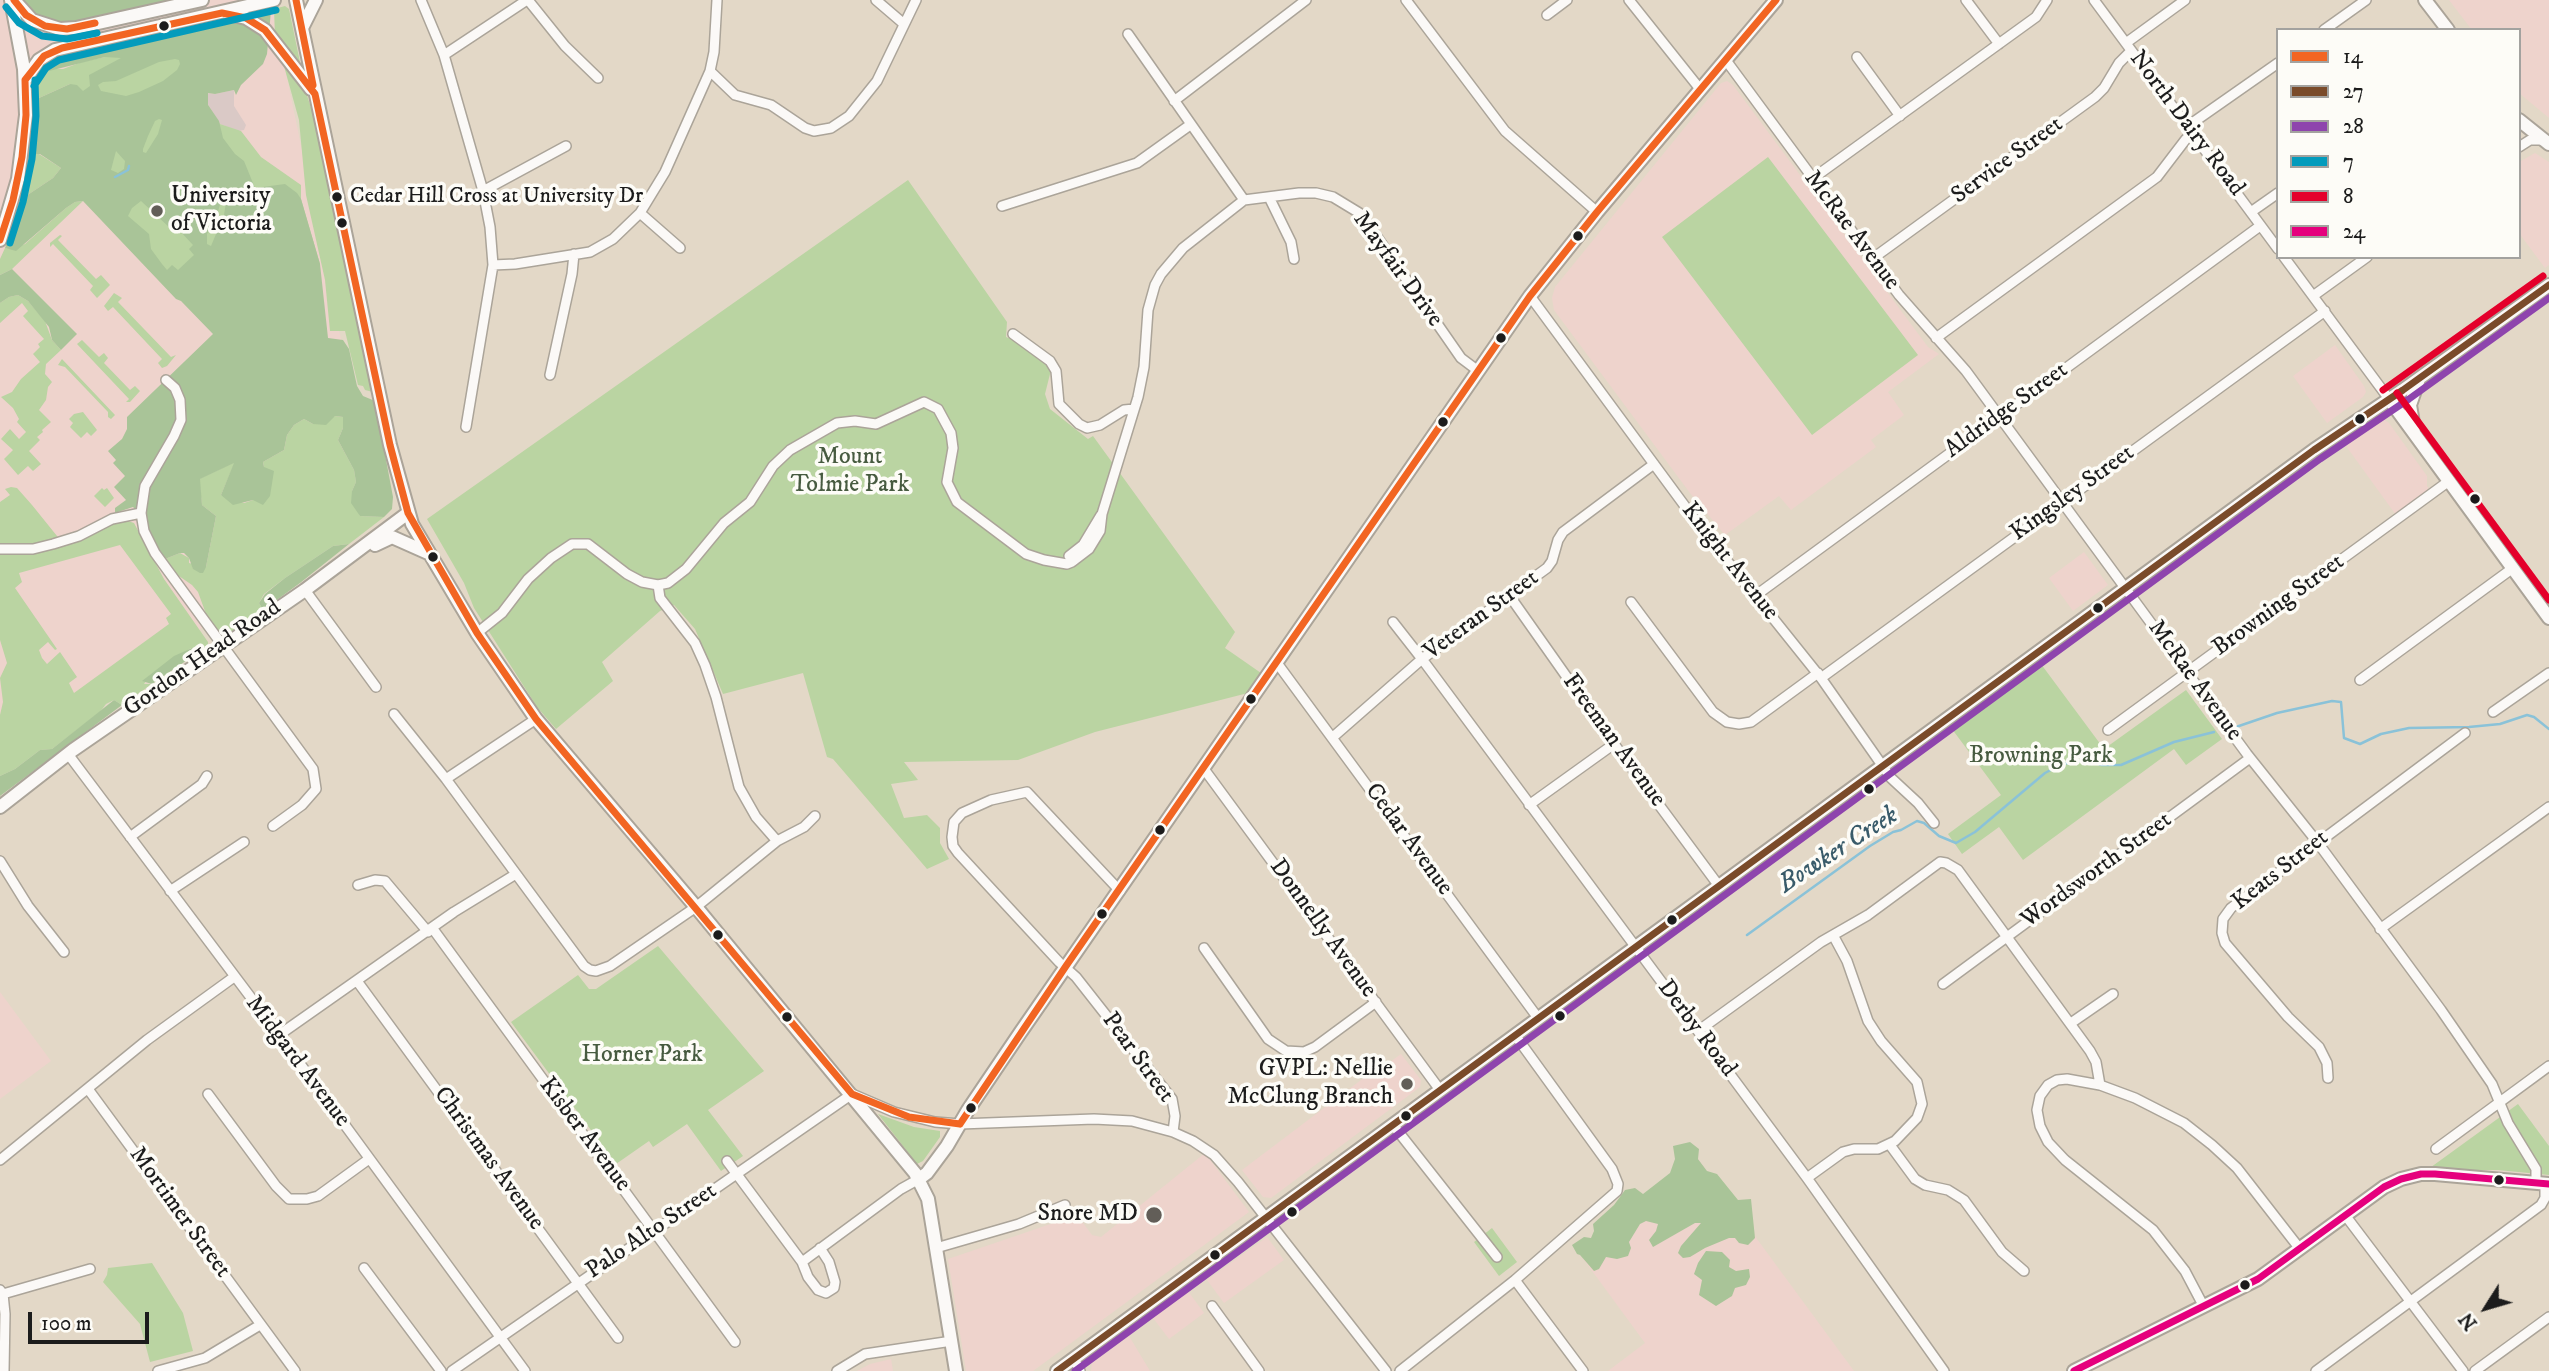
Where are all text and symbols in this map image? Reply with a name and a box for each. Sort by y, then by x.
unlabelled marker [157,19,171,33]
legend [2276,28,2521,259]
text: 14 [2343,44,2363,70]
street label: North Dairy Road [2122,46,2250,202]
text: 27 [2343,79,2364,105]
street label: Service Street [1947,111,2069,211]
text: 28 [2343,114,2364,140]
text: 7 [2343,149,2354,175]
street label: McRae Avenue [1797,166,1905,296]
place label: University of Victoria [171,183,272,239]
place label: Cedar Hill Cross at University Dr [350,184,643,210]
text: 8 [2343,184,2354,210]
marker: Cedar Hill Cross at University Dr [330,190,344,204]
marker: University of Victoria [149,203,165,219]
street label: Mayfair Drive [1346,207,1448,333]
unlabelled marker [335,216,349,230]
text: 24 [2343,219,2365,245]
unlabelled marker [1571,229,1585,243]
unlabelled marker [1494,331,1508,345]
street label: Aldridge Street [1940,357,2074,465]
unlabelled marker [2353,412,2367,426]
unlabelled marker [1436,415,1450,429]
street label: Kingsley Street [2006,440,2140,548]
park label: Mount Tolmie Park [791,444,909,500]
unlabelled marker [2468,492,2482,506]
street label: Knight Avenue [1674,497,1784,627]
street label: Browning Street [2208,549,2350,663]
unlabelled marker [426,550,440,564]
street label: Veteran Street [1419,565,1545,667]
street label: Gordon Head Road [119,594,287,724]
unlabelled marker [2091,601,2105,615]
street label: McRae Avenue [2141,615,2247,747]
street label: Freeman Avenue [1555,669,1671,813]
unlabelled marker [1244,692,1258,706]
park label: Browning Park [1969,743,2113,771]
street label: Cedar Avenue [1358,778,1458,902]
unlabelled marker [1862,782,1876,796]
water label: Bowker Creek [1773,801,1905,901]
street label: Wordsworth Street [2016,807,2178,935]
unlabelled marker [1153,823,1167,837]
street label: Keats Street [2227,824,2335,918]
street label: Donnelly Avenue [1262,854,1382,1004]
unlabelled marker [1095,907,1109,921]
unlabelled marker [1665,913,1679,927]
unlabelled marker [711,928,725,942]
street label: Derby Road [1650,975,1742,1083]
street label: Midgard Avenue [238,991,356,1133]
street label: Pear Street [1095,1007,1179,1109]
unlabelled marker [1553,1009,1567,1023]
unlabelled marker [780,1010,794,1024]
park label: Horner Park [581,1042,703,1070]
place label: GVPL: Nellie McClung Branch [1227,1056,1393,1112]
street label: Kisber Avenue [532,1072,636,1198]
marker: GVPL: Nellie McClung Branch [1399,1076,1415,1092]
street label: Christmas Avenue [426,1082,550,1236]
unlabelled marker [964,1101,978,1115]
unlabelled marker [1399,1109,1413,1123]
street label: Mortimer Street [122,1142,236,1284]
unlabelled marker [2492,1173,2506,1187]
street label: Palo Alto Street [581,1178,723,1286]
place label: Snore MD [1038,1201,1138,1229]
marker: Snore MD [1144,1205,1164,1225]
unlabelled marker [1285,1205,1299,1219]
unlabelled marker [1208,1248,1222,1262]
north arrow [2451,1273,2521,1343]
unlabelled marker [2238,1278,2252,1292]
scale bar [32,1298,152,1342]
text: N [2455,1308,2483,1334]
text: 100 m [41,1311,92,1337]

